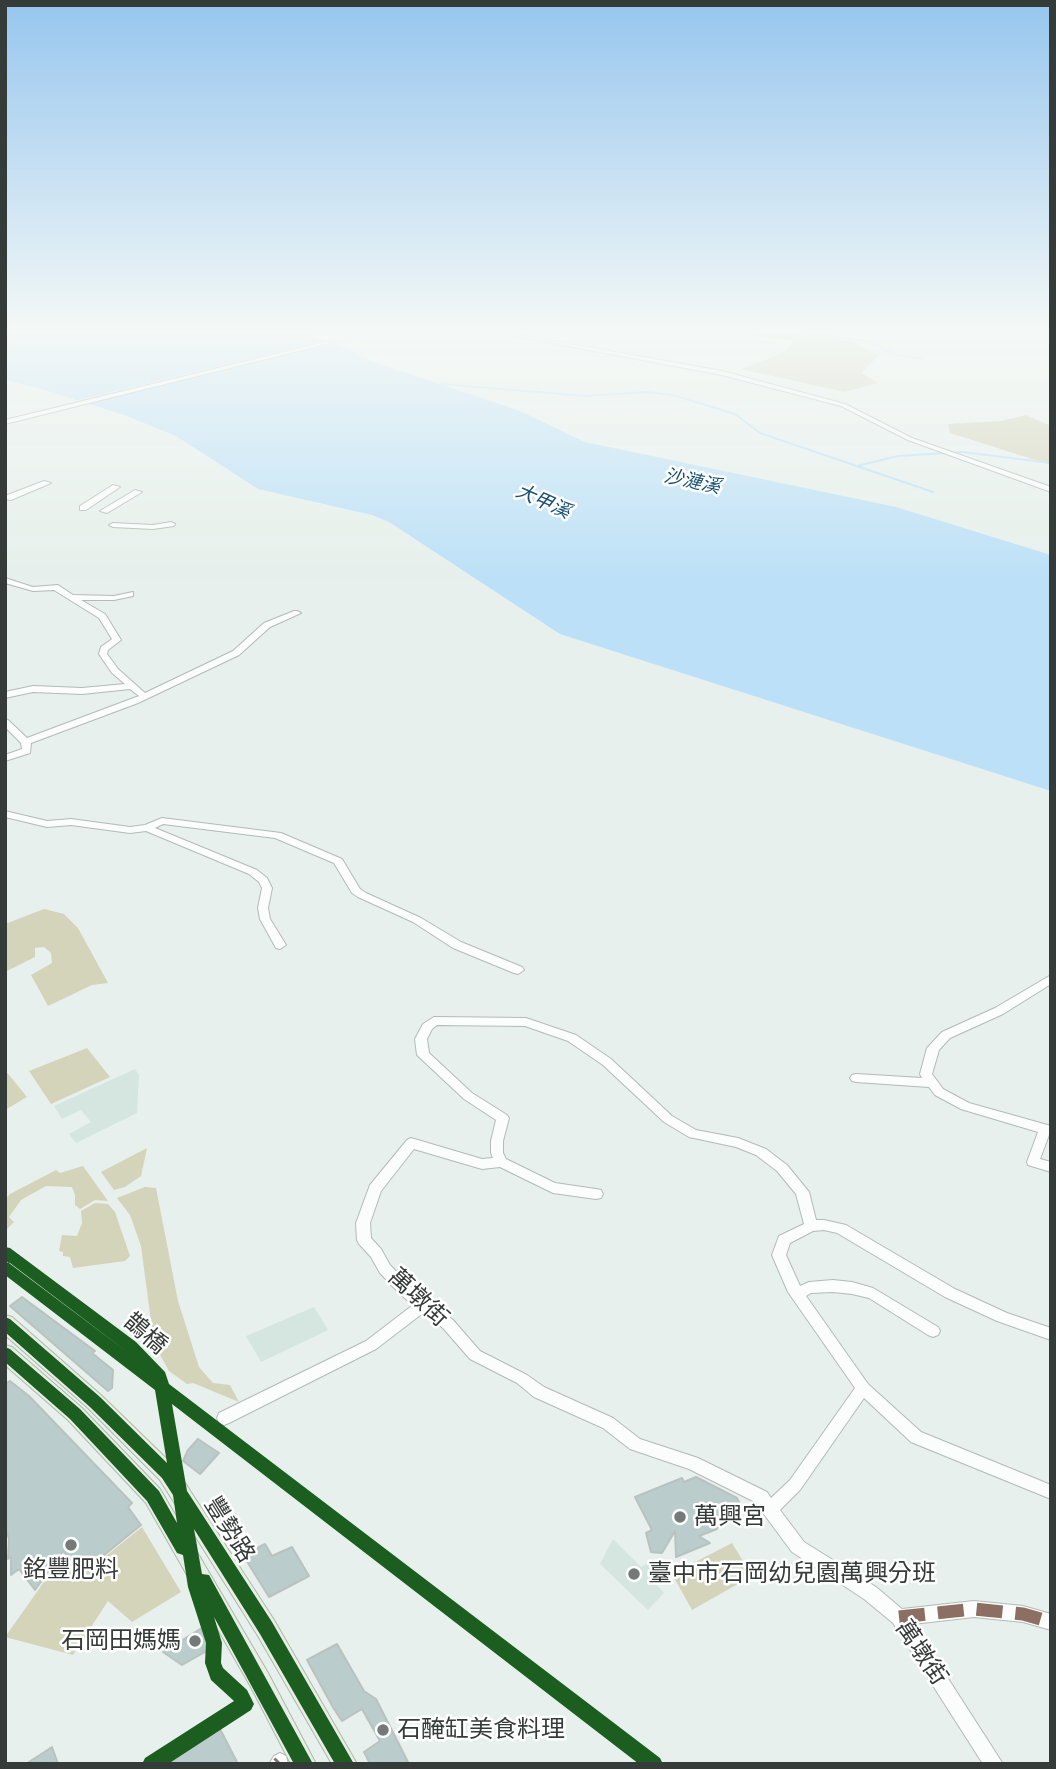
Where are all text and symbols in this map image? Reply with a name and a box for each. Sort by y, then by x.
water label: 沙漣溪 [662,465,722,499]
water label: 大甲溪 [512,480,574,524]
street label: 萬墩街 [382,1263,454,1333]
street label: 鵲橋 [117,1307,173,1361]
street label: 豐勢路 [198,1492,260,1568]
place label: 萬興宮 [694,1503,766,1531]
marker: 萬興宮 [672,1509,688,1525]
marker: 銘豐肥料 [63,1537,79,1553]
place label: 銘豐肥料 [23,1556,119,1584]
place label: 臺中市石岡幼兒園萬興分班 [648,1560,936,1588]
marker: 臺中市石岡幼兒園萬興分班 [626,1566,642,1582]
street label: 萬墩街 [889,1615,953,1691]
place label: 石岡田媽媽 [61,1627,181,1655]
marker: 石岡田媽媽 [187,1633,203,1649]
place label: 石醃缸美食料理 [397,1716,565,1744]
marker: 石醃缸美食料理 [375,1722,391,1738]

